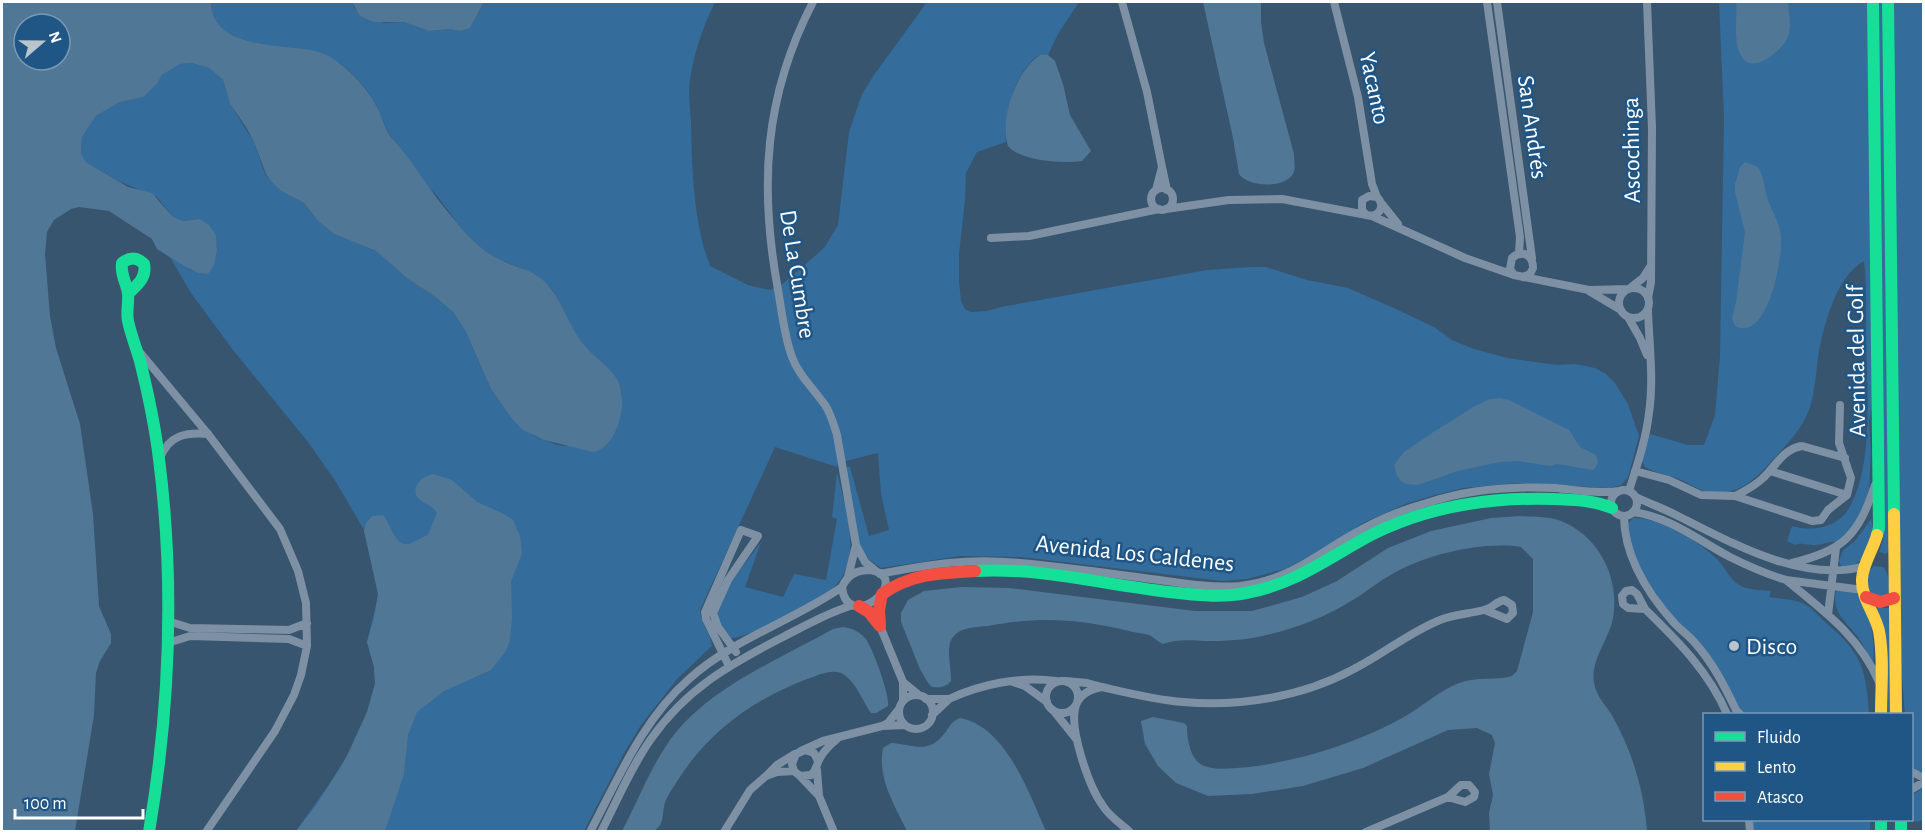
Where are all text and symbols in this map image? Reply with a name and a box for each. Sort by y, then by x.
north arrow [12,12,72,72]
text: N [46,29,65,45]
street label: Yacanto [1355,50,1393,127]
street label: San Andrés [1513,74,1551,180]
street label: Ascochinga [1619,97,1645,203]
street label: De La Cumbre [775,208,819,340]
street label: Avenida del Golf [1844,283,1870,437]
street label: Avenida Los Caldenes [1034,532,1235,576]
place label: Disco [1746,635,1797,659]
marker: Disco [1727,639,1741,653]
legend [1703,713,1913,821]
text: Fluido [1757,729,1801,747]
text: Lento [1757,759,1796,777]
scale bar [15,782,142,820]
text: Atasco [1757,789,1804,807]
text: 100 m [24,795,67,813]

